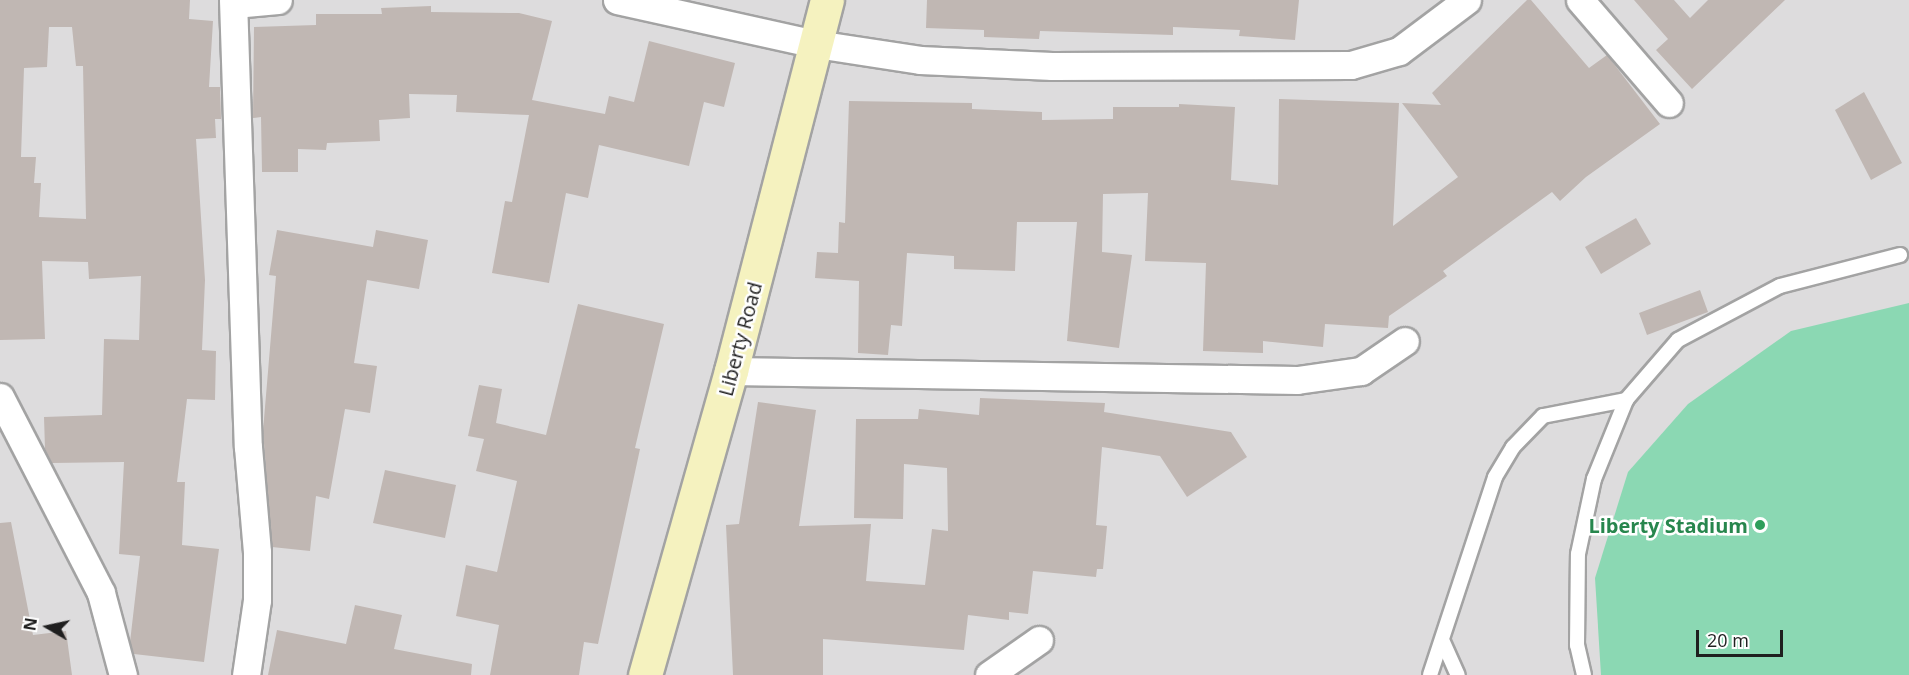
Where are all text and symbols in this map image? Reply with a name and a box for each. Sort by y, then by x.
street label: Liberty Road [713,279,767,399]
place label: Liberty Stadium [1588,513,1748,537]
marker: Liberty Stadium [1753,518,1767,532]
north arrow [18,597,78,657]
text: N [18,616,42,632]
scale bar [1699,618,1786,656]
text: 20 m [1707,628,1749,652]

